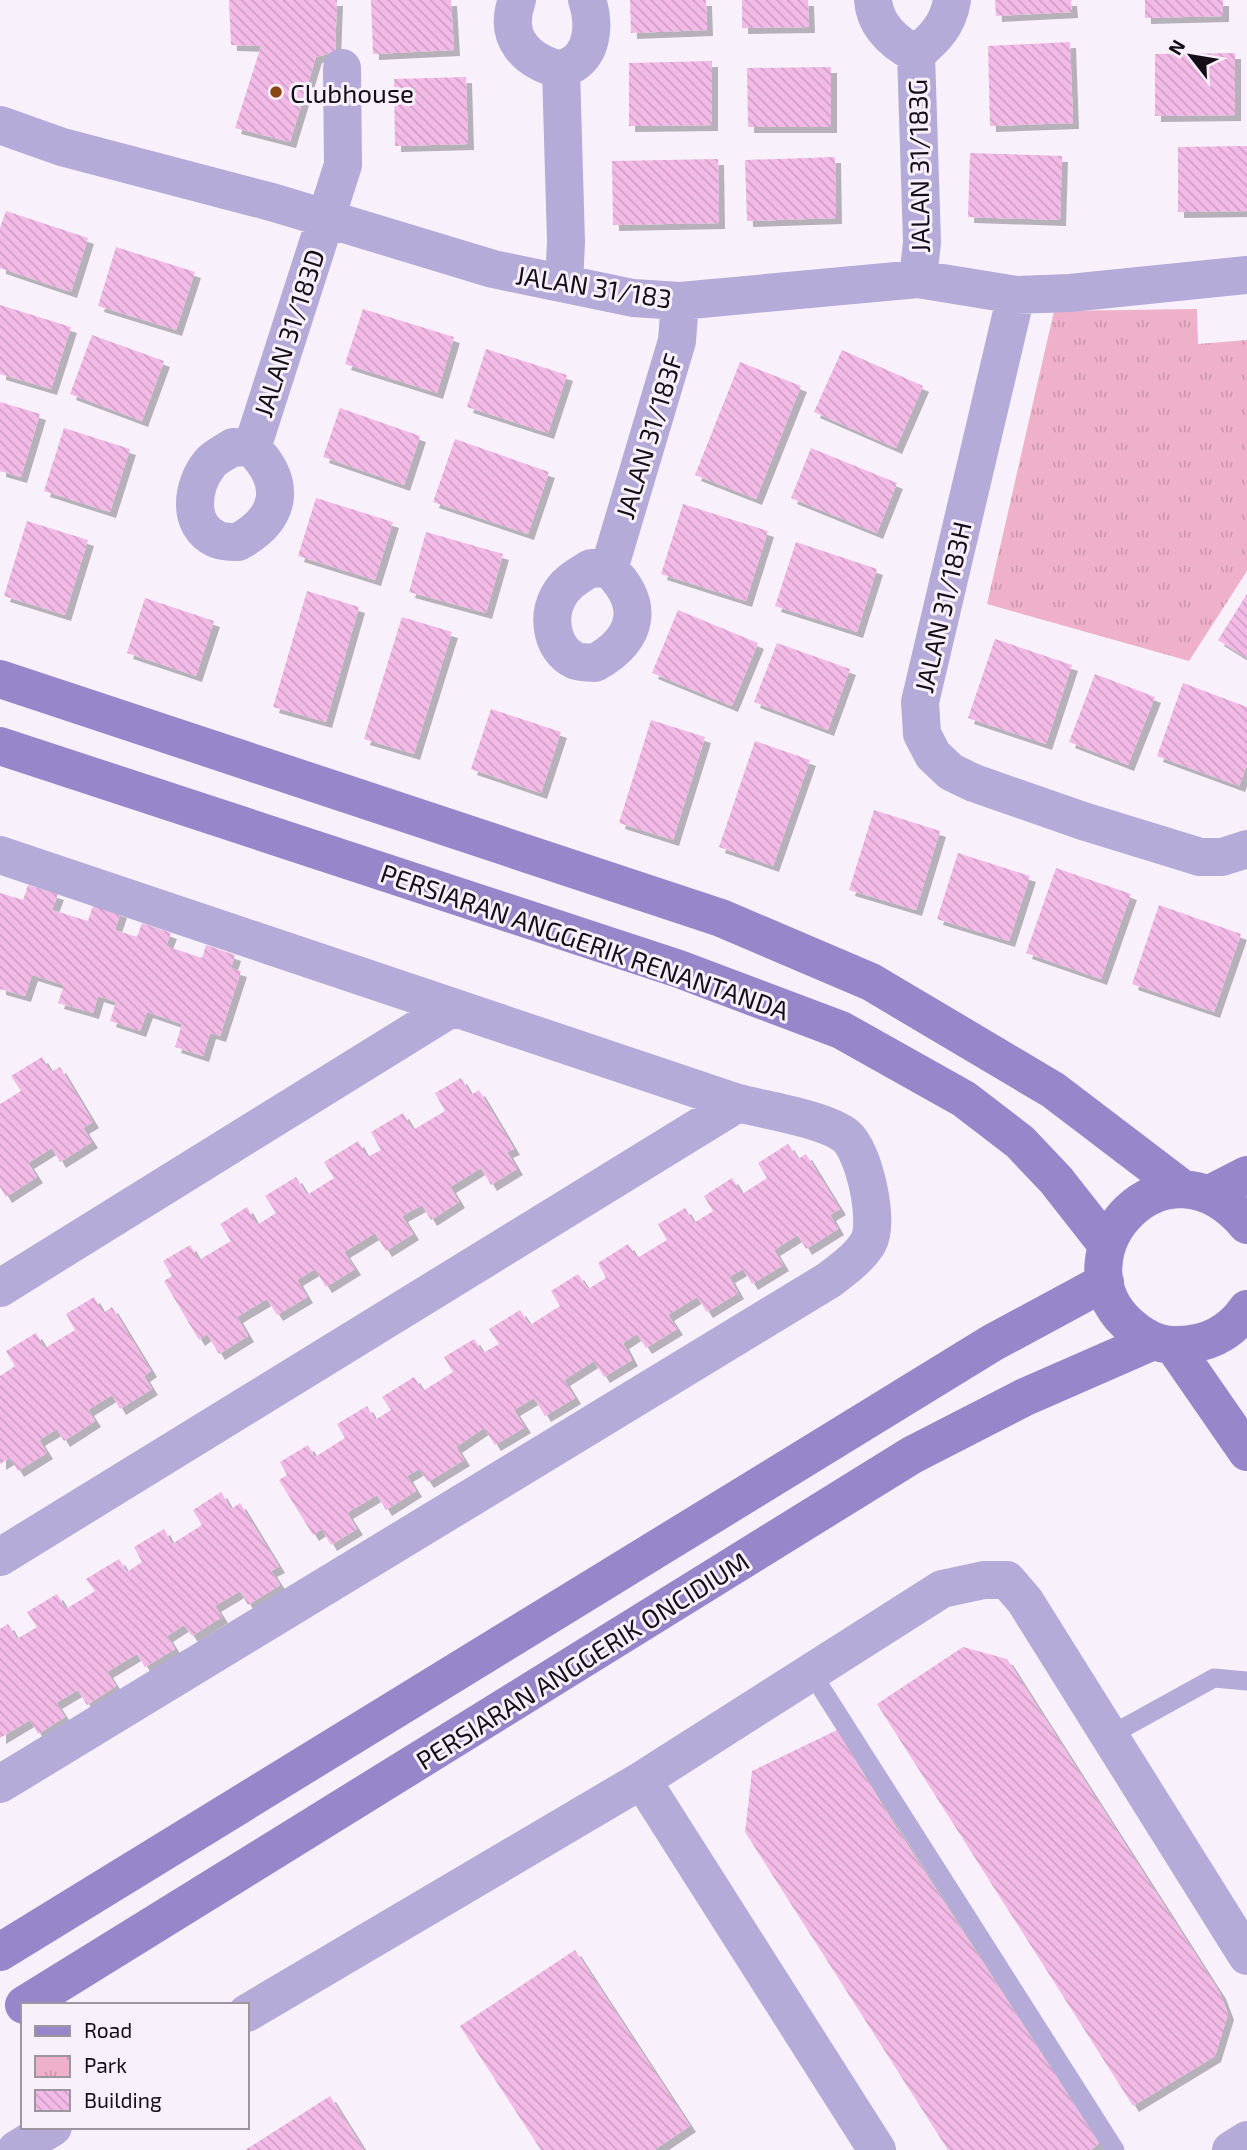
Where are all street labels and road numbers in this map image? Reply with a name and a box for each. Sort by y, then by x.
street label: JALAN 31/183G [901,79,935,253]
street label: JALAN 31/183D [246,245,330,421]
street label: JALAN 31/183 [514,258,674,314]
street label: JALAN 31/183F [608,349,688,523]
street label: JALAN 31/183H [907,518,977,696]
street label: PERSIARAN ANGGERIK RENANTANDA [377,856,793,1026]
street label: PERSIARAN ANGGERIK ONCIDIUM [410,1544,754,1776]

